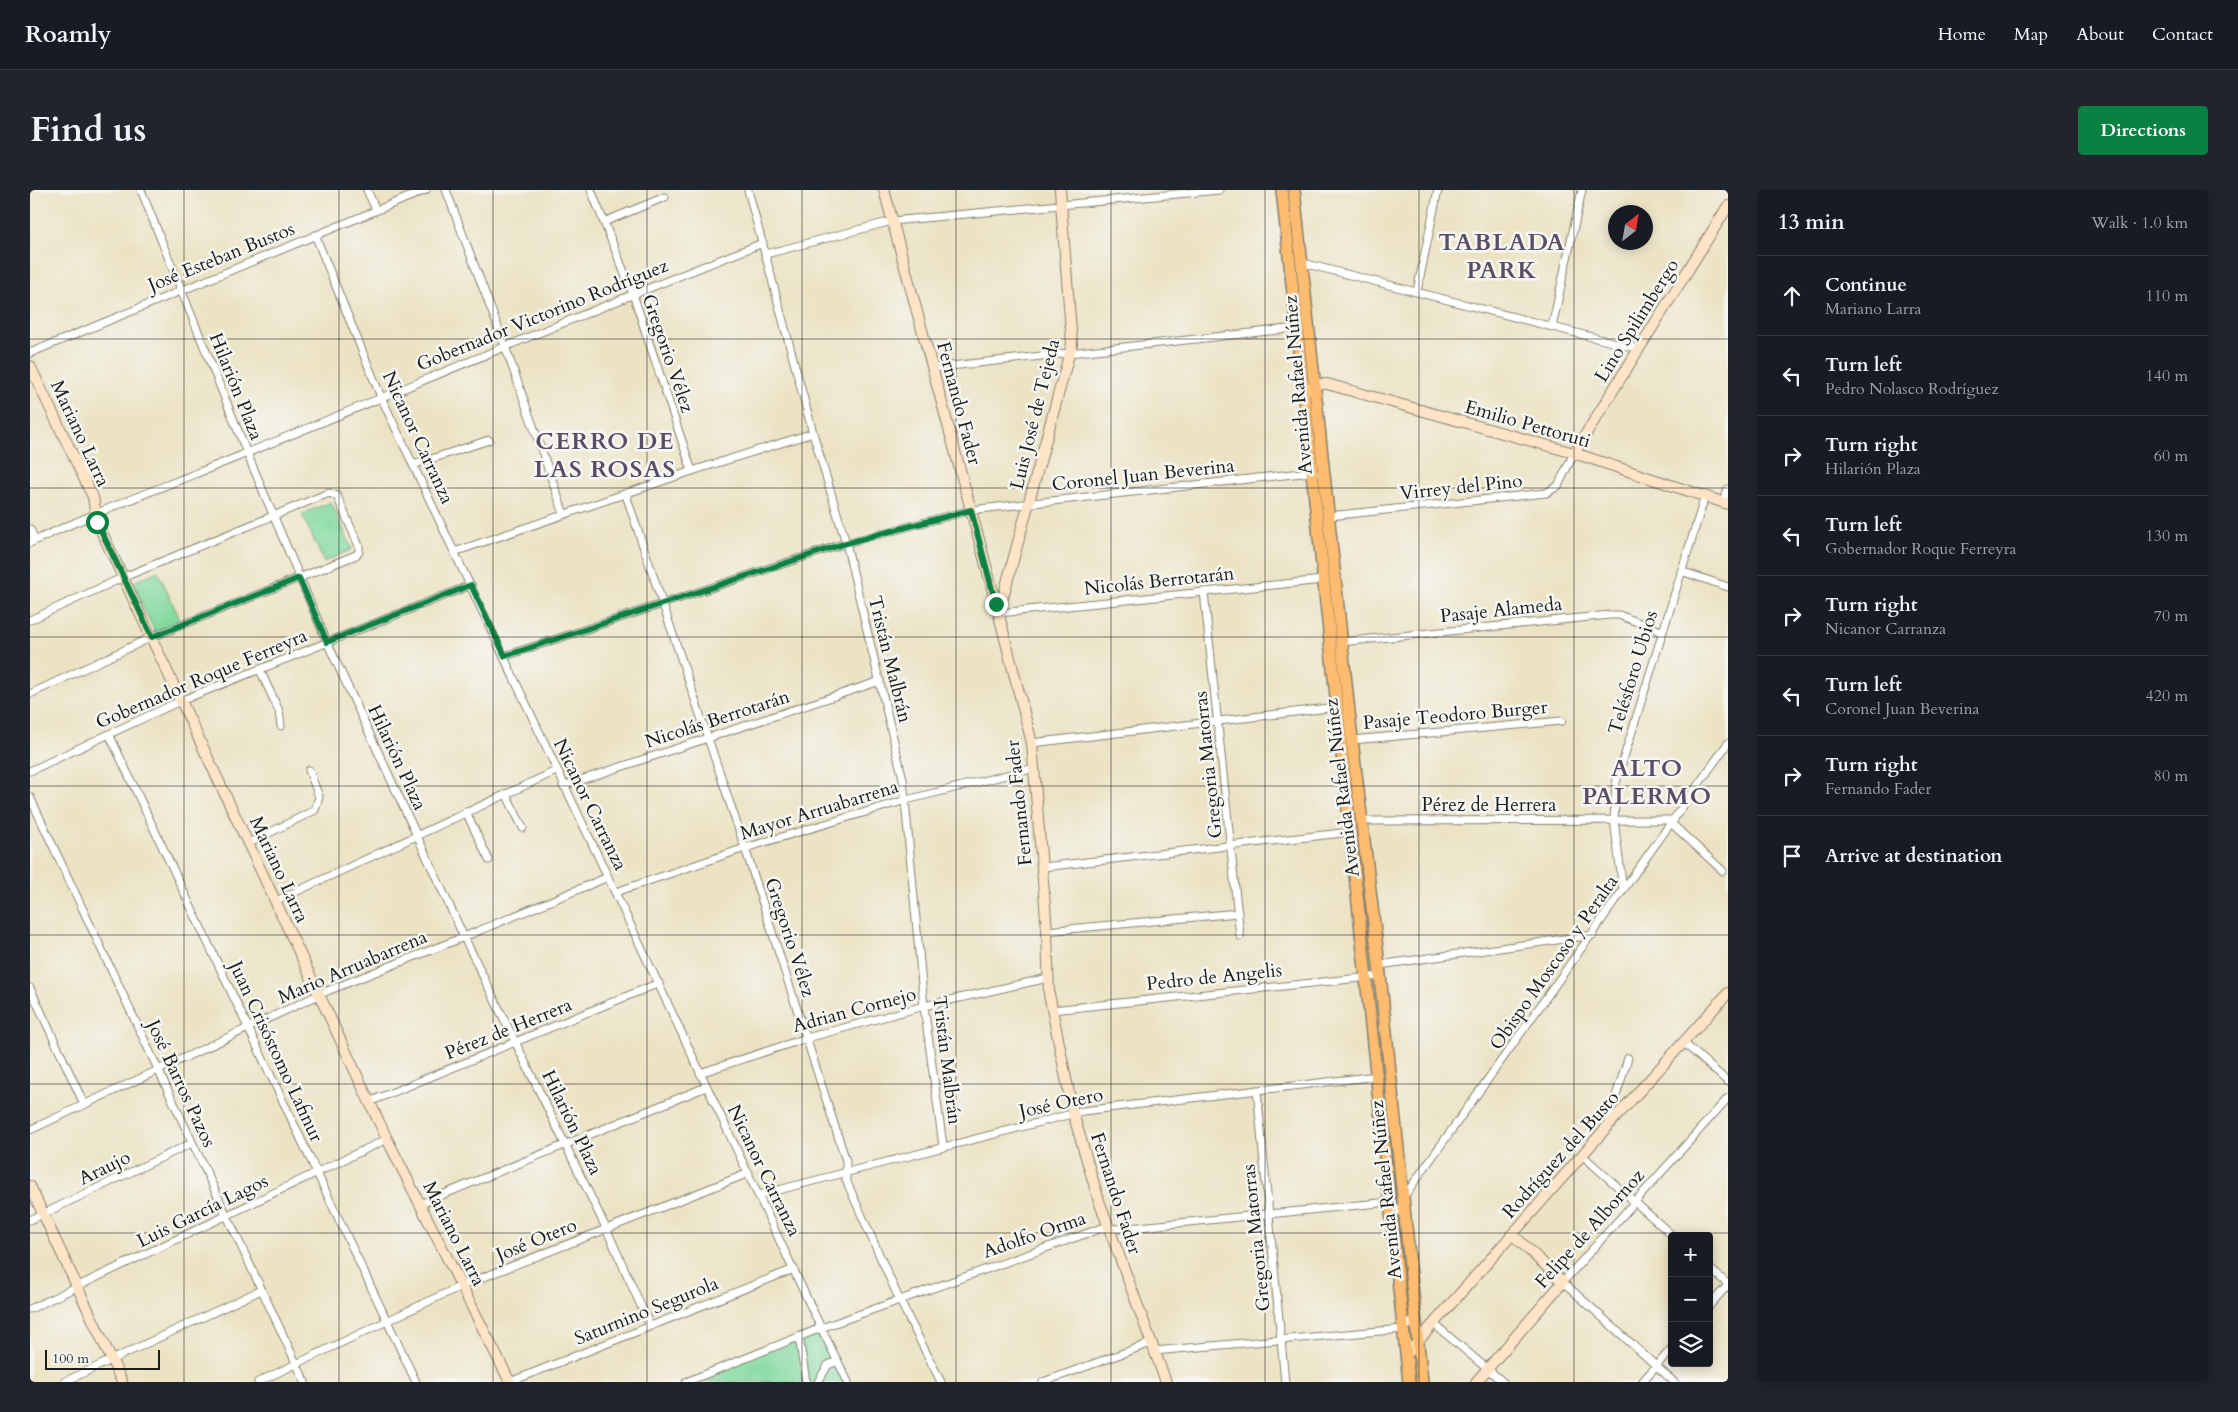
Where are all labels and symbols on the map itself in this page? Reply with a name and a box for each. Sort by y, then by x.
north arrow [1608,205,1653,250]
street label: José Esteban Bustos [141,216,299,299]
district label: TABLADA PARK [1438,226,1566,287]
street label: Gobernador Victorino Rodríguez [413,252,673,377]
street label: Lino Spilimbergo [1588,254,1685,387]
street label: Gregorio Vélez [636,291,701,417]
street label: Avenida Rafael Núñez [1277,294,1319,476]
street label: Hilarión Plaza [203,329,269,444]
street label: Luis José de Tejeda [1004,336,1066,492]
street label: Fernando Fader [930,339,988,468]
street label: Nicanor Carranza [376,367,460,508]
street label: Mariano Larra [44,376,116,491]
street label: Emilio Pettoruti [1462,394,1594,454]
district label: CERRO DE LAS ROSAS [534,425,676,486]
street label: Coronel Juan Beverina [1051,452,1236,498]
street label: Virrey del Pino [1398,468,1524,506]
route start [86,511,109,534]
street label: Nicolás Berrotarán [1083,560,1236,602]
street label: Pasaje Alameda [1439,591,1563,629]
street label: Tristán Malbrán [862,593,918,726]
route end [985,593,1008,616]
street label: Telésforo Ubios [1602,607,1664,737]
street label: Gobernador Roque Ferreyra [92,623,311,735]
street label: Nicolás Berrotarán [642,683,793,755]
street label: Gregoria Matorras [1187,690,1229,840]
street label: Pasaje Teodoro Burger [1362,694,1548,736]
street label: Avenida Rafael Núñez [1318,697,1366,879]
street label: Hilarión Plaza [361,700,433,814]
street label: Nicanor Carranza [547,734,633,875]
street label: Fernando Fader [999,739,1039,867]
district label: ALTO PALERMO [1582,752,1712,813]
street label: Mayor Arruabarrena [737,773,902,846]
street label: Pérez de Herrera [1422,792,1557,818]
street label: Mariano Larra [243,812,315,927]
street label: Obispo Moscoso y Peralta [1483,870,1624,1055]
street label: Gregorio Vélez [759,874,822,1001]
street label: Mario Arruabarrena [274,924,431,1010]
street label: Juan Crisóstomo Lafinur [221,954,330,1146]
street label: Pedro de Angelis [1145,957,1283,997]
street label: Adrian Cornejo [790,981,919,1039]
street label: Pérez de Herrera [441,992,576,1066]
street label: Tristán Malbrán [926,994,968,1126]
street label: José Barros Pazos [139,1013,222,1151]
street label: Hilarión Plaza [535,1066,609,1179]
street label: José Otero [1014,1081,1106,1125]
street label: Rodríguez del Busto [1496,1085,1625,1224]
street label: Avenida Rafael Núñez [1364,1099,1408,1281]
street label: Nicanor Carranza [721,1100,807,1241]
street label: Fernando Fader [1084,1129,1148,1257]
street label: Araujo [74,1144,135,1192]
street label: Gregoria Matorras [1235,1163,1277,1313]
street label: Felipe de Albornoz [1529,1163,1651,1294]
street label: Luis García Lagos [132,1168,272,1254]
street label: Mariano Larra [417,1177,492,1290]
street label: Adolfo Orma [979,1205,1089,1265]
street label: José Otero [489,1212,581,1269]
street label: Saturnino Segurola [571,1270,722,1352]
scale bar [45,1347,160,1370]

